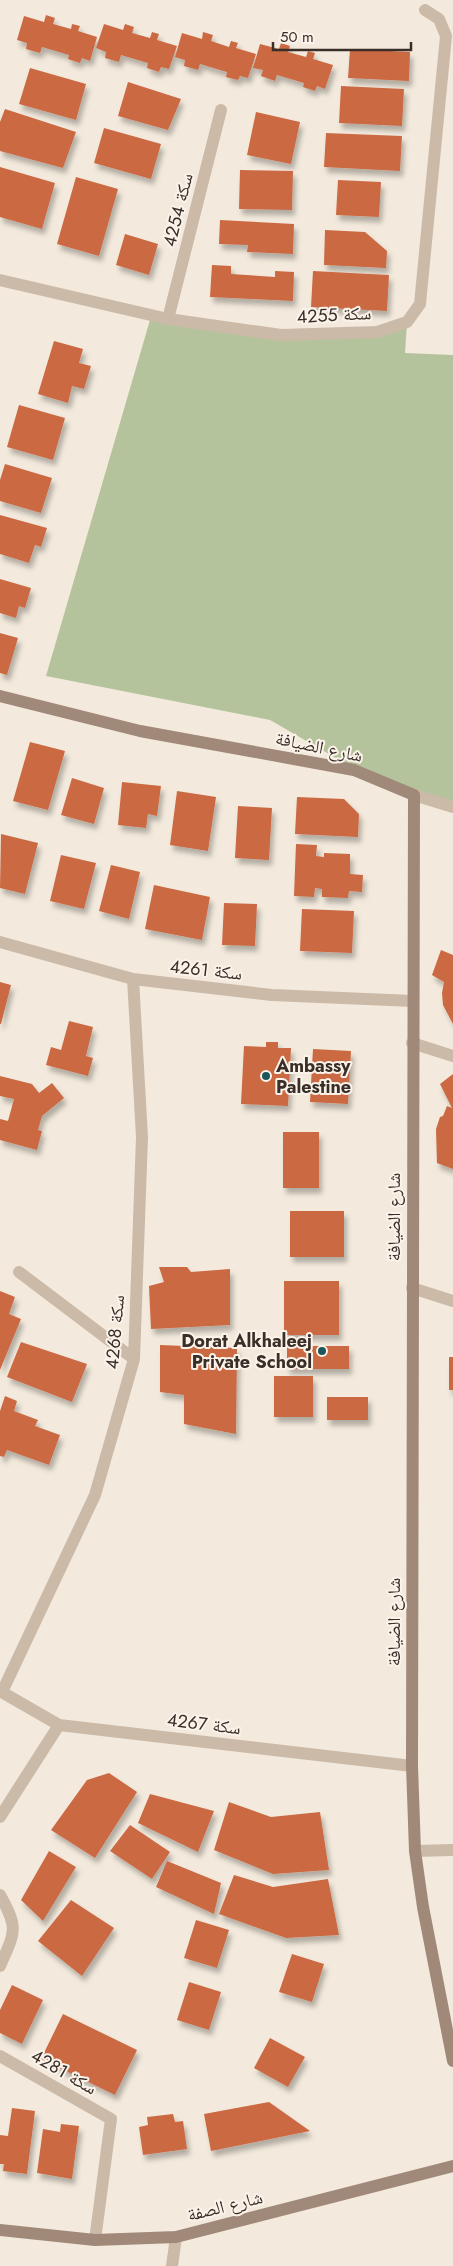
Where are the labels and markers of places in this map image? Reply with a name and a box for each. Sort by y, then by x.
place label: Ambassy Palestine [275,1053,351,1100]
marker: Ambassy Palestine [260,1070,272,1082]
place label: Dorat Alkhaleej Private School [181,1328,312,1375]
marker: Dorat Alkhaleej Private School [316,1345,328,1357]

